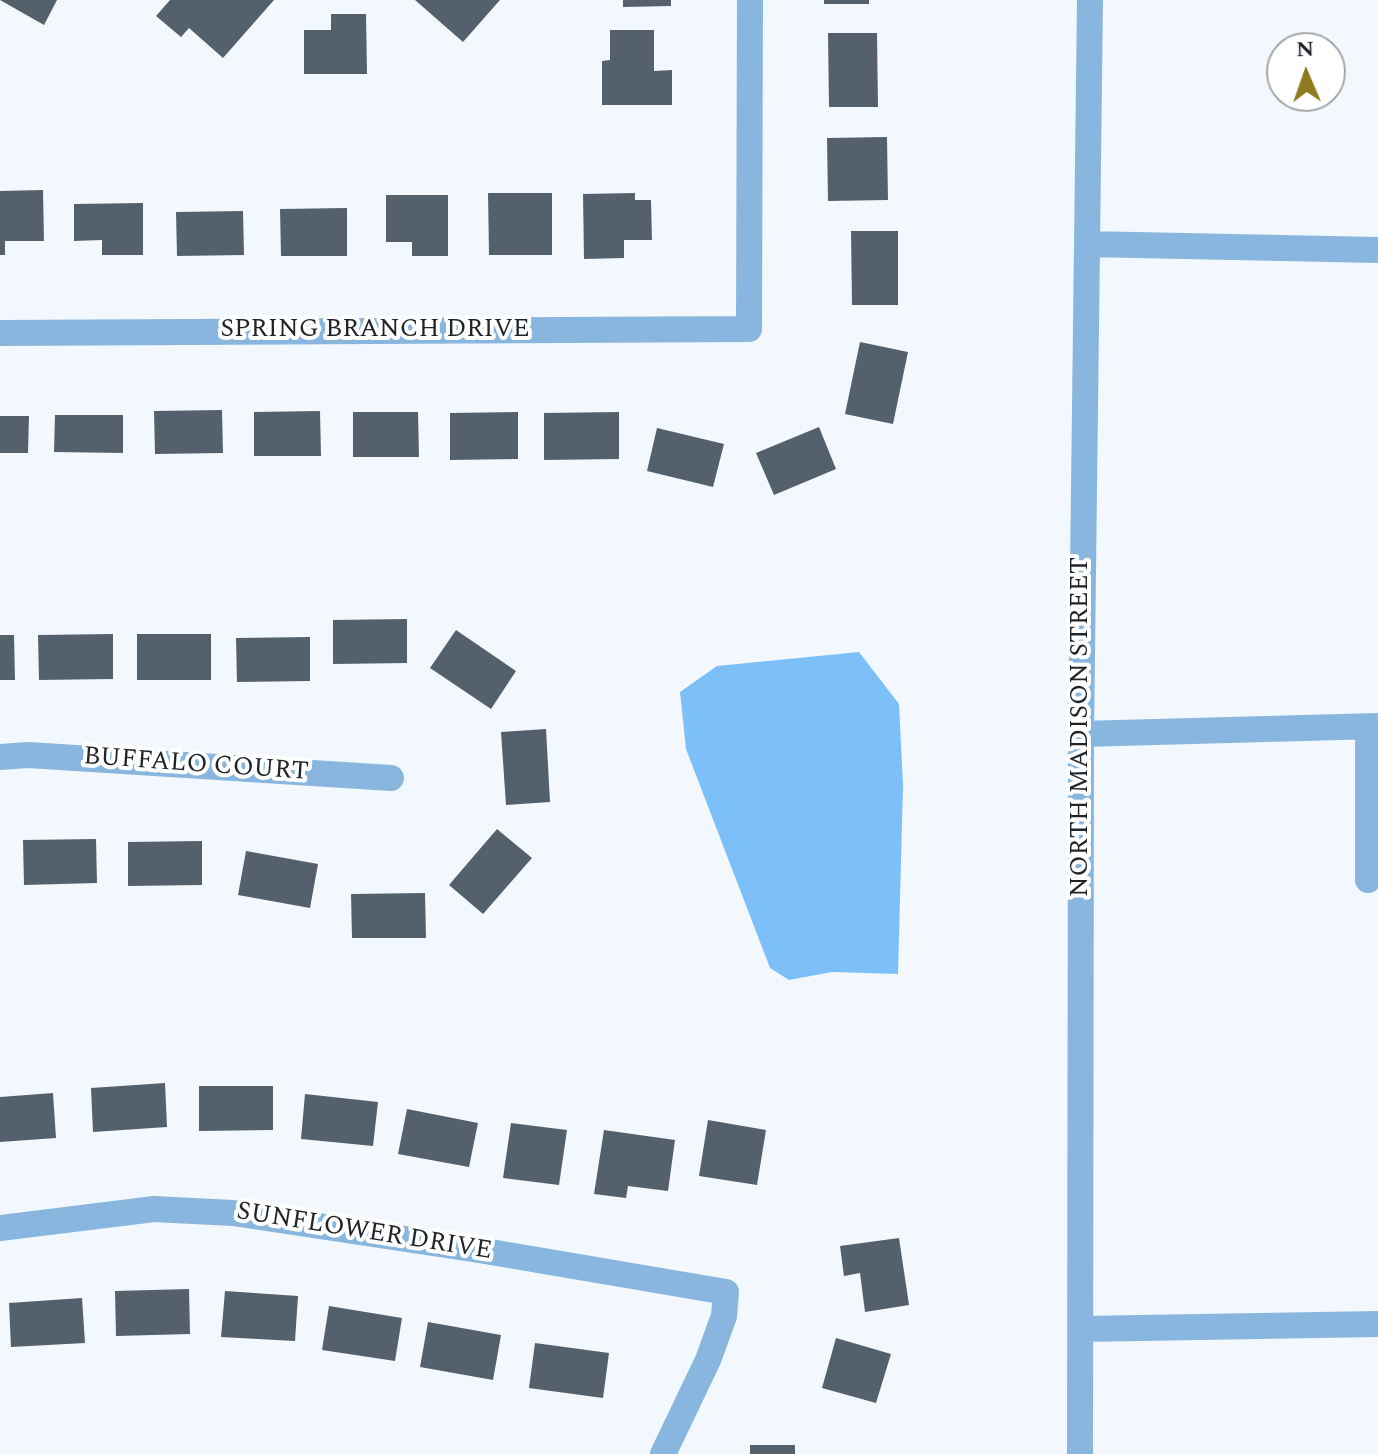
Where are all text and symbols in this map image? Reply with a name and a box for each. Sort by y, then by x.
north arrow [1266,32,1346,112]
text: N [1296,33,1315,66]
street label: SPRING BRANCH DRIVE [220,315,530,347]
street label: NORTH MADISON STREET [1066,557,1098,897]
street label: BUFFALO COURT [82,743,310,789]
street label: SUNFLOWER DRIVE [234,1197,494,1269]

